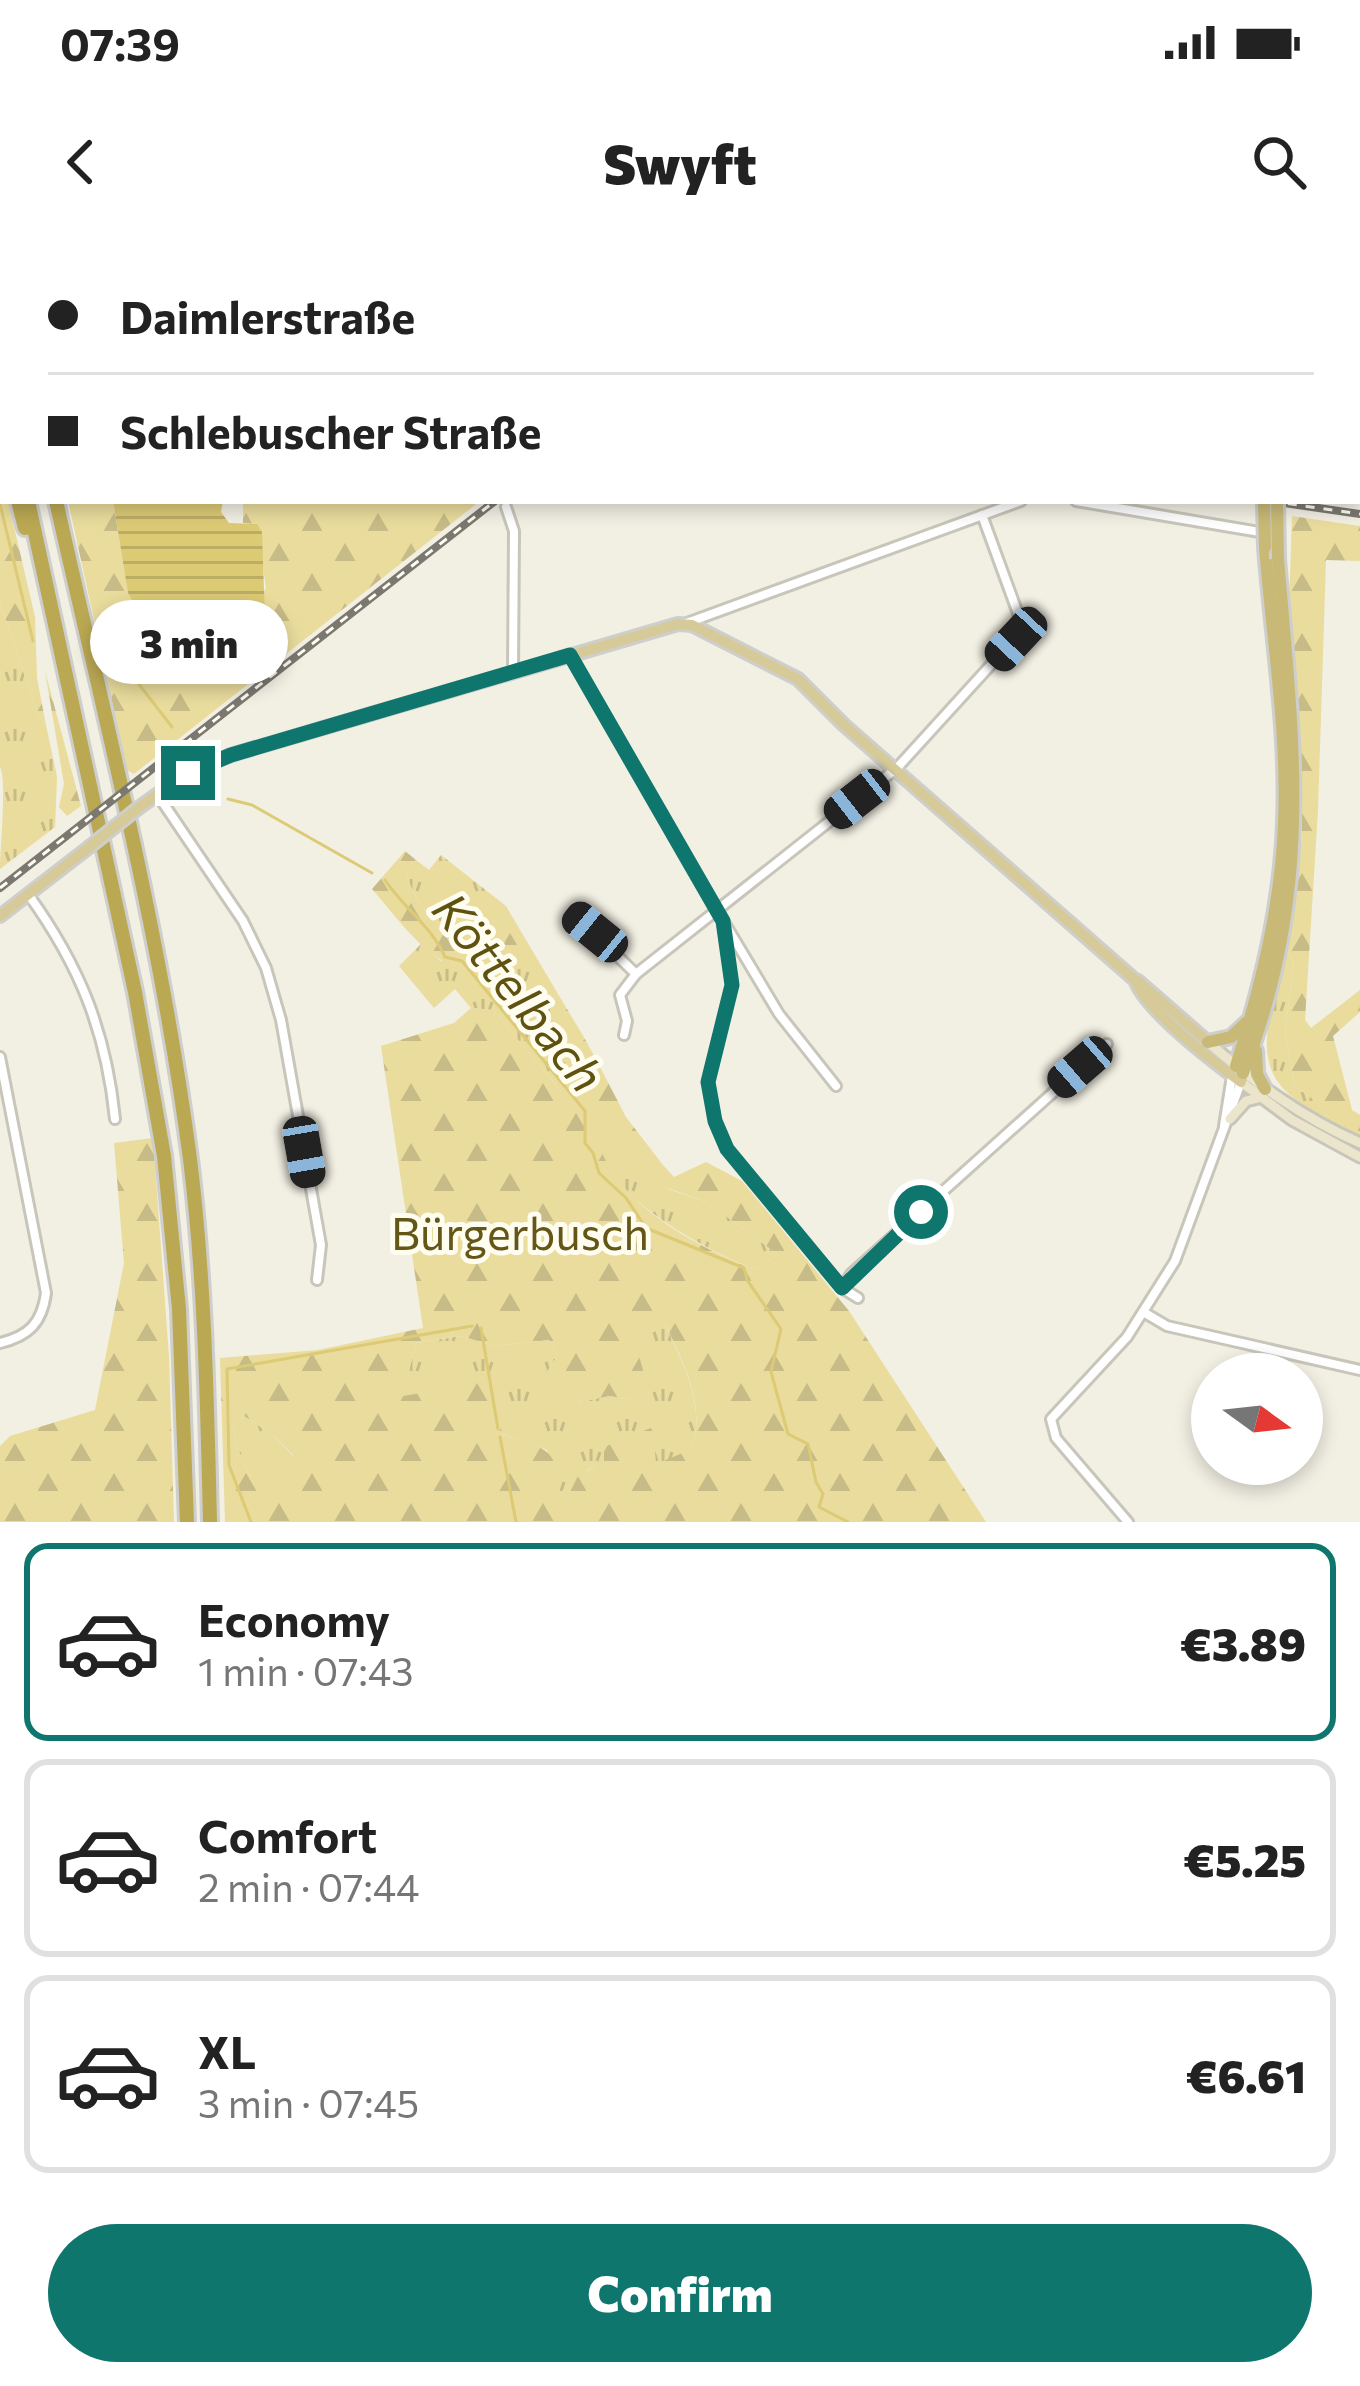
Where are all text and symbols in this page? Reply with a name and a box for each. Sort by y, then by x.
text: 07:39 [60,15,180,70]
icon: back [48,129,114,195]
text: Swyft [603,129,757,195]
icon: search [1246,129,1312,195]
text: Daimlerstraße [120,288,415,343]
text: Schlebuscher Straße [120,403,541,458]
callout: 3 min [89,599,287,683]
car [978,600,1054,678]
text: 3 min [140,618,238,666]
route end [161,746,215,800]
car [818,763,896,835]
water label: Köttelbach [422,880,618,1102]
car [556,895,634,969]
car [1041,1030,1119,1104]
car [280,1113,328,1191]
route start [894,1185,948,1239]
park label: Bürgerbusch [391,1204,649,1259]
north arrow [1191,1353,1323,1485]
map controls [1191,1353,1323,1485]
icon: car [54,1588,162,1696]
text: Economy [198,1591,390,1646]
text: €3.89 [1180,1615,1306,1670]
text: 1 min · 07:43 [198,1646,413,1694]
icon: car [54,1804,162,1912]
text: Comfort [198,1807,377,1862]
text: €5.25 [1183,1831,1306,1886]
text: 2 min · 07:44 [198,1862,420,1910]
icon: car [54,2020,162,2128]
text: XL [198,2023,256,2078]
text: €6.61 [1186,2047,1306,2102]
text: 3 min · 07:45 [198,2078,419,2126]
button: Confirm [48,2224,1312,2362]

